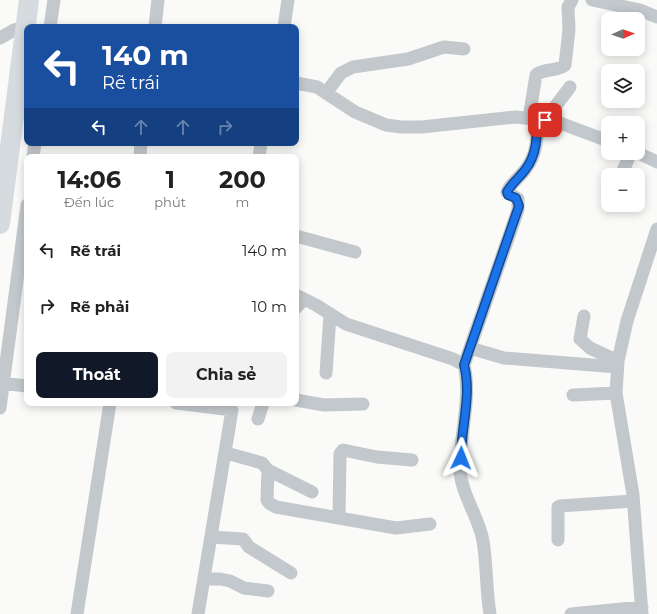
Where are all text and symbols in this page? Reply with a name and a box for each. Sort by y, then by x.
north arrow [601,12,645,56]
map controls [601,12,645,212]
text: 140 m [102,38,189,72]
icon: left [36,40,88,92]
button: layers [601,64,645,108]
text: Rẽ trái [102,72,160,94]
pin [528,103,562,137]
icon: arrive [534,109,556,131]
icon: left [88,116,110,138]
icon: ahead [130,116,152,138]
icon: ahead [172,116,194,138]
icon: right [214,116,236,138]
button: + [601,116,645,160]
text: 14:06 [57,165,121,194]
text: 1 [165,165,175,194]
text: 200 [219,165,266,194]
button: − [601,168,645,212]
text: Đến lúc [64,194,114,210]
text: phút [154,194,186,210]
text: m [236,194,249,210]
icon: left [36,239,58,261]
text: Rẽ trái [70,241,121,260]
text: 140 m [242,241,287,260]
icon: right [36,295,58,317]
text: Rẽ phải [70,297,129,316]
text: 10 m [252,297,287,316]
button: Thoát [36,352,158,398]
button: Chia sẻ [166,352,287,398]
position arrow [440,437,482,479]

